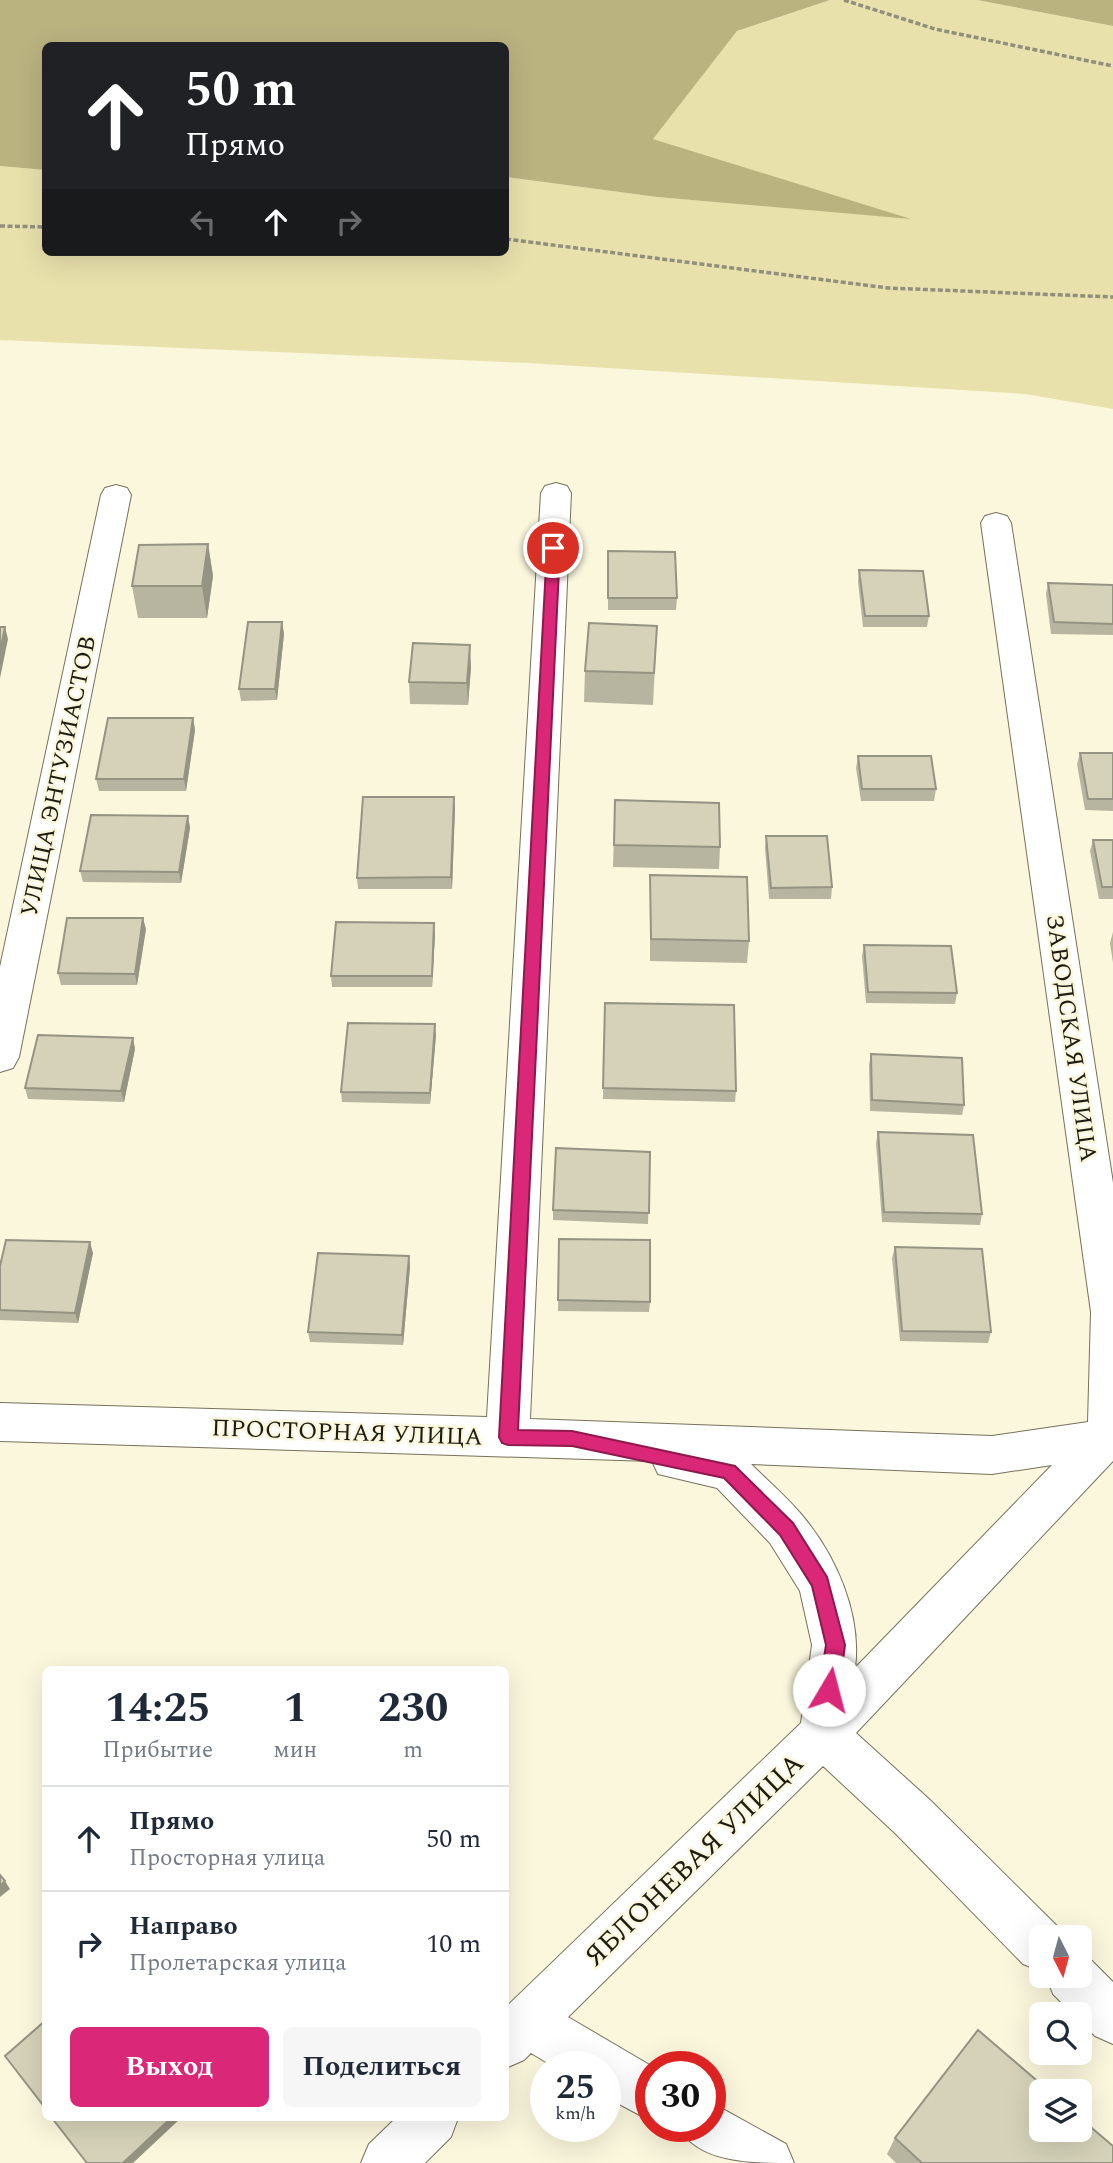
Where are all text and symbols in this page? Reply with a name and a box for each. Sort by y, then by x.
text: 50 m [185,53,296,128]
icon: ahead [70,70,161,161]
text: Прямо [185,121,285,170]
icon: left [184,203,222,241]
icon: ahead [257,203,295,241]
icon: right [330,203,368,241]
pin [523,518,583,578]
icon: arrive [534,529,572,567]
street label: УЛИЦА ЭНТУЗИАСТОВ [12,632,106,920]
street label: ЗАВОДСКАЯ УЛИЦА [1036,912,1106,1164]
street label: ПРОСТОРНАЯ УЛИЦА [211,1410,483,1456]
position arrow [792,1653,866,1727]
text: 14:25 [105,1677,211,1740]
text: 1 [284,1677,307,1740]
text: 230 [378,1677,448,1740]
text: Прибытие [103,1733,213,1768]
text: мин [274,1733,317,1768]
text: m [403,1733,423,1768]
street label: ЯБЛОНЕВАЯ УЛИЦА [574,1743,814,1977]
text: Прямо [129,1801,214,1841]
text: 50 m [426,1819,481,1859]
icon: ahead [70,1820,108,1858]
text: Просторная улица [129,1841,325,1876]
text: Направо [129,1906,238,1946]
text: 10 m [426,1924,481,1964]
icon: right [70,1925,108,1963]
north arrow [1029,1925,1092,1988]
map controls [1029,1925,1092,2142]
text: Пролетарская улица [129,1946,347,1981]
button: search [1029,2002,1092,2065]
button: Выход [70,2027,269,2107]
button: Поделиться [283,2027,481,2107]
speed limit sign: 30 [635,2051,726,2142]
text: 25 [556,2061,595,2114]
button: layers [1029,2079,1092,2142]
text: km/h [555,2100,596,2127]

